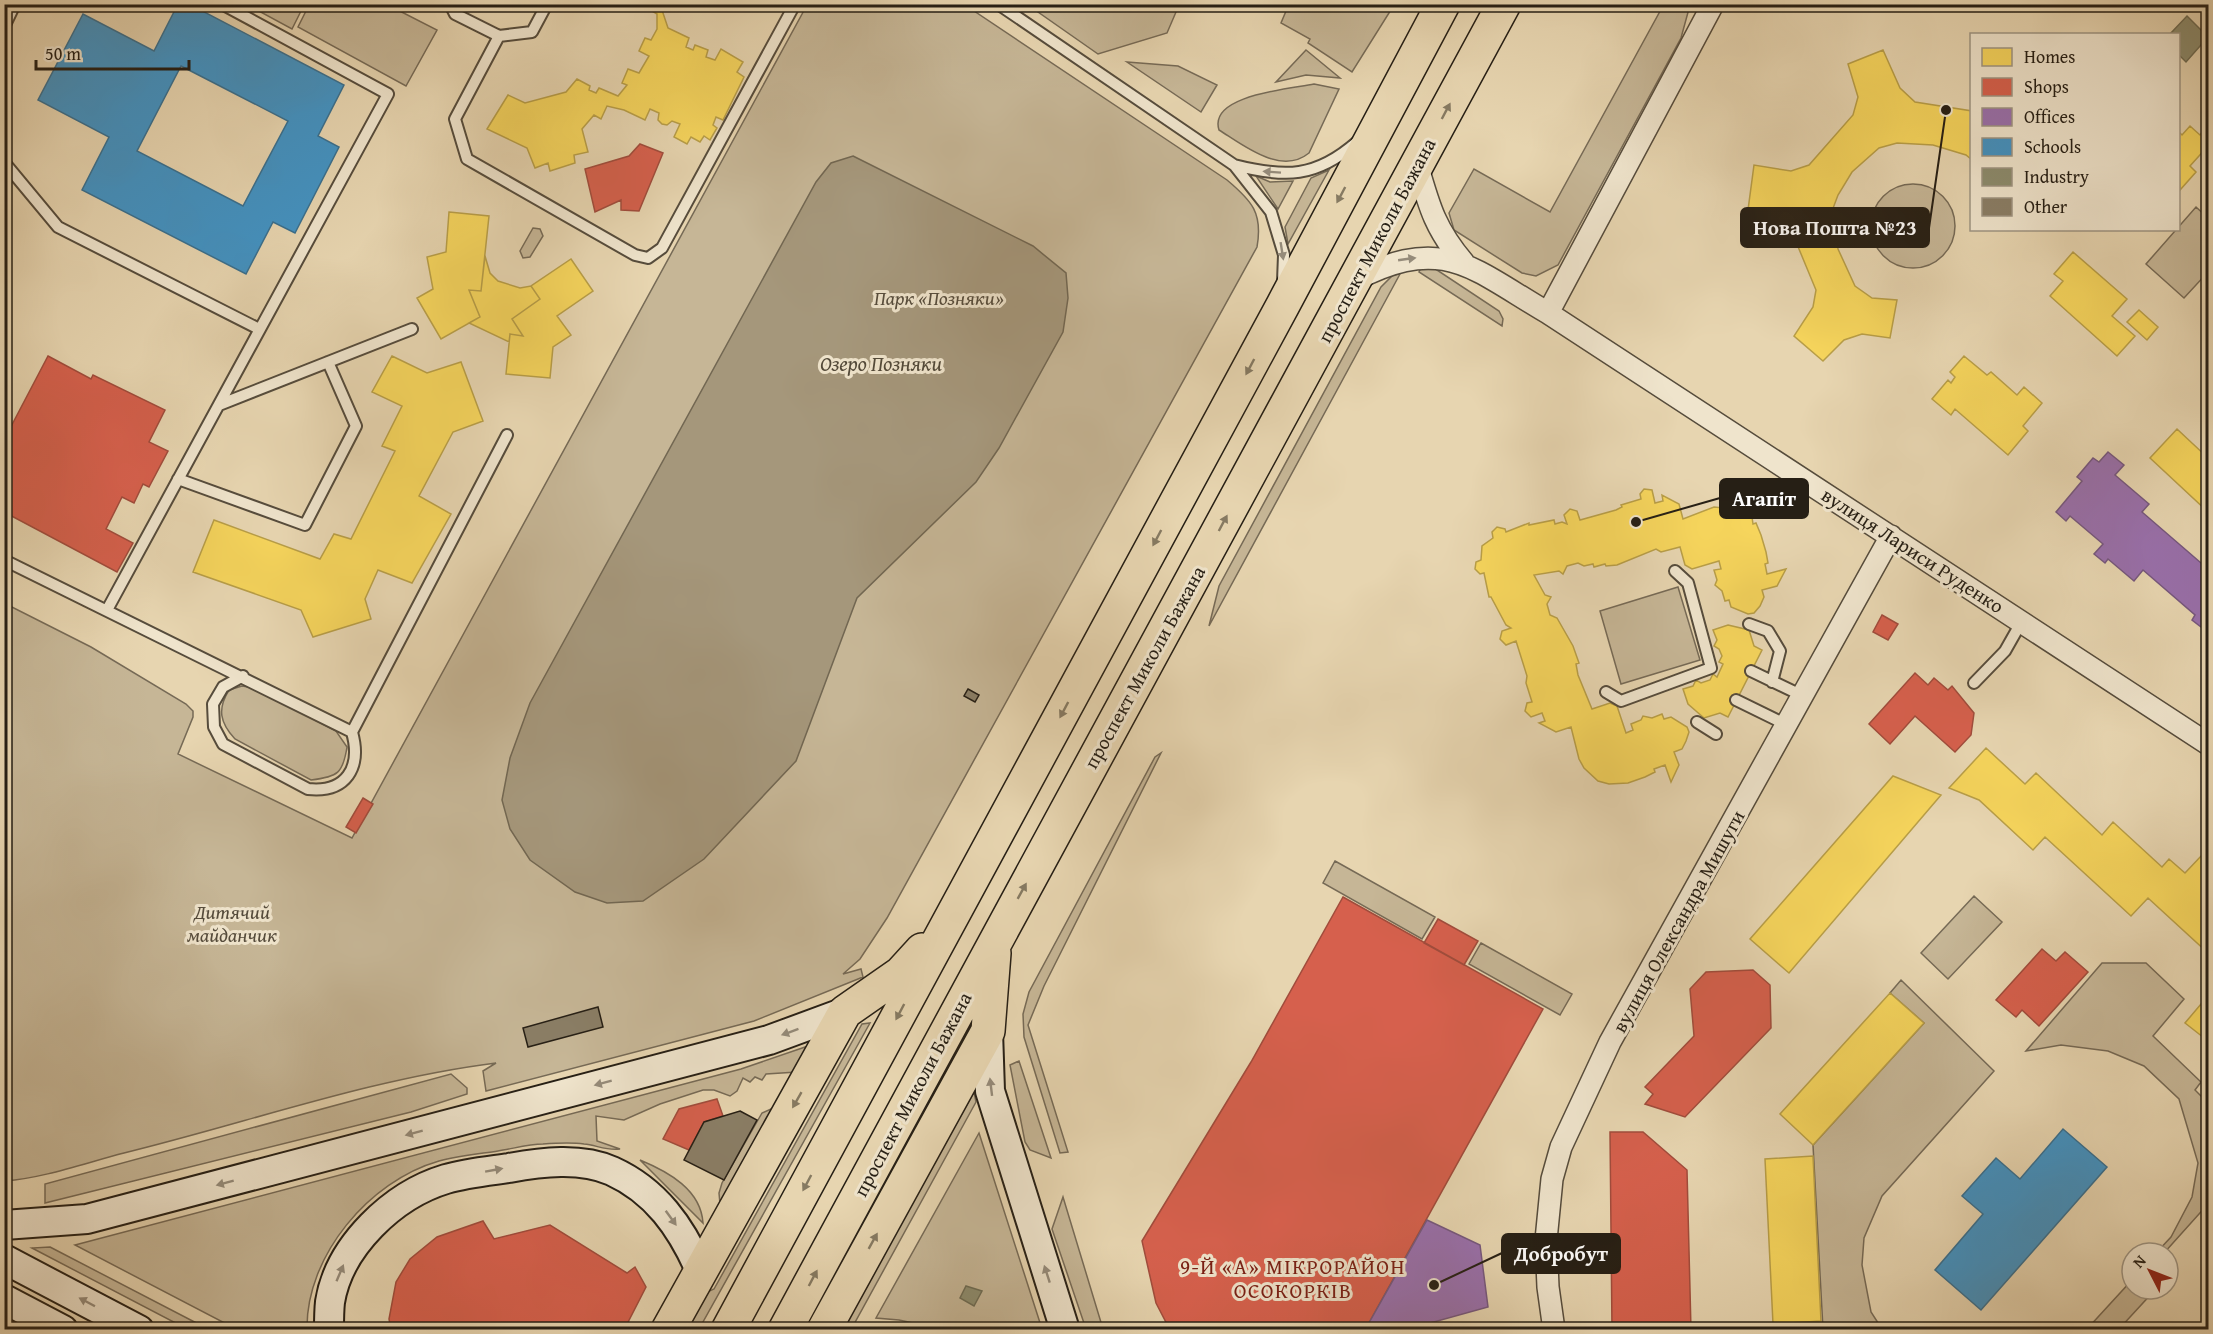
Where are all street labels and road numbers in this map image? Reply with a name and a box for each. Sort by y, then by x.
street label: проспект Миколи Бажана [1310,132,1443,347]
street label: вулиця Лариси Руденко [1816,480,2010,620]
street label: проспект Миколи Бажана [1076,560,1212,774]
street label: вулиця Олександра Мишуги [1605,804,1751,1038]
street label: проспект Миколи Бажана [846,986,979,1201]

